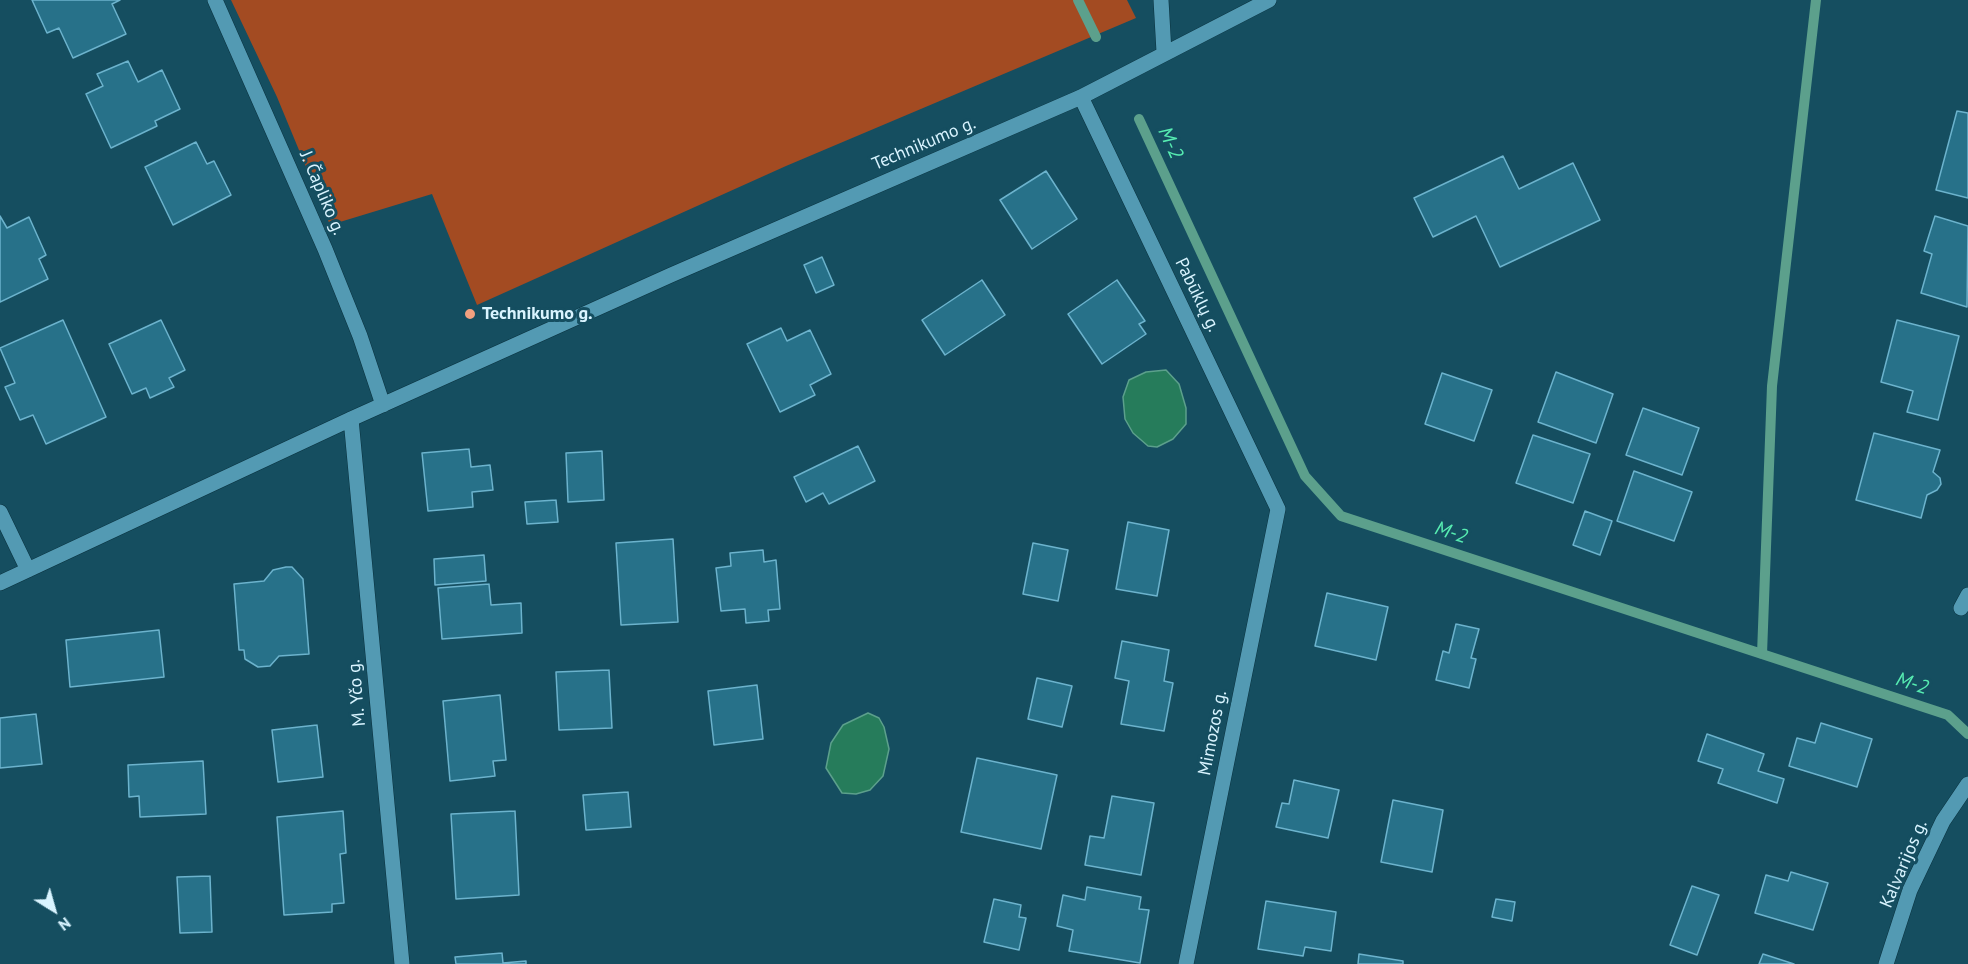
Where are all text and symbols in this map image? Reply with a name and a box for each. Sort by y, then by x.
street label: Technikumo g. [869,113,979,175]
water label: M-2 [1152,123,1188,163]
street label: J. Čapliko g. [295,148,349,238]
street label: Pabūklų g. [1170,254,1224,336]
place label: Technikumo g. [482,303,593,325]
marker: Technikumo g. [463,307,477,321]
water label: M-2 [1432,517,1470,549]
street label: M. Yčo g. [343,659,371,727]
water label: M-2 [1893,668,1931,700]
street label: Mimozos g. [1194,689,1232,777]
street label: Kalvarijos g. [1876,817,1932,911]
north arrow [24,880,84,940]
text: N [55,913,75,936]

